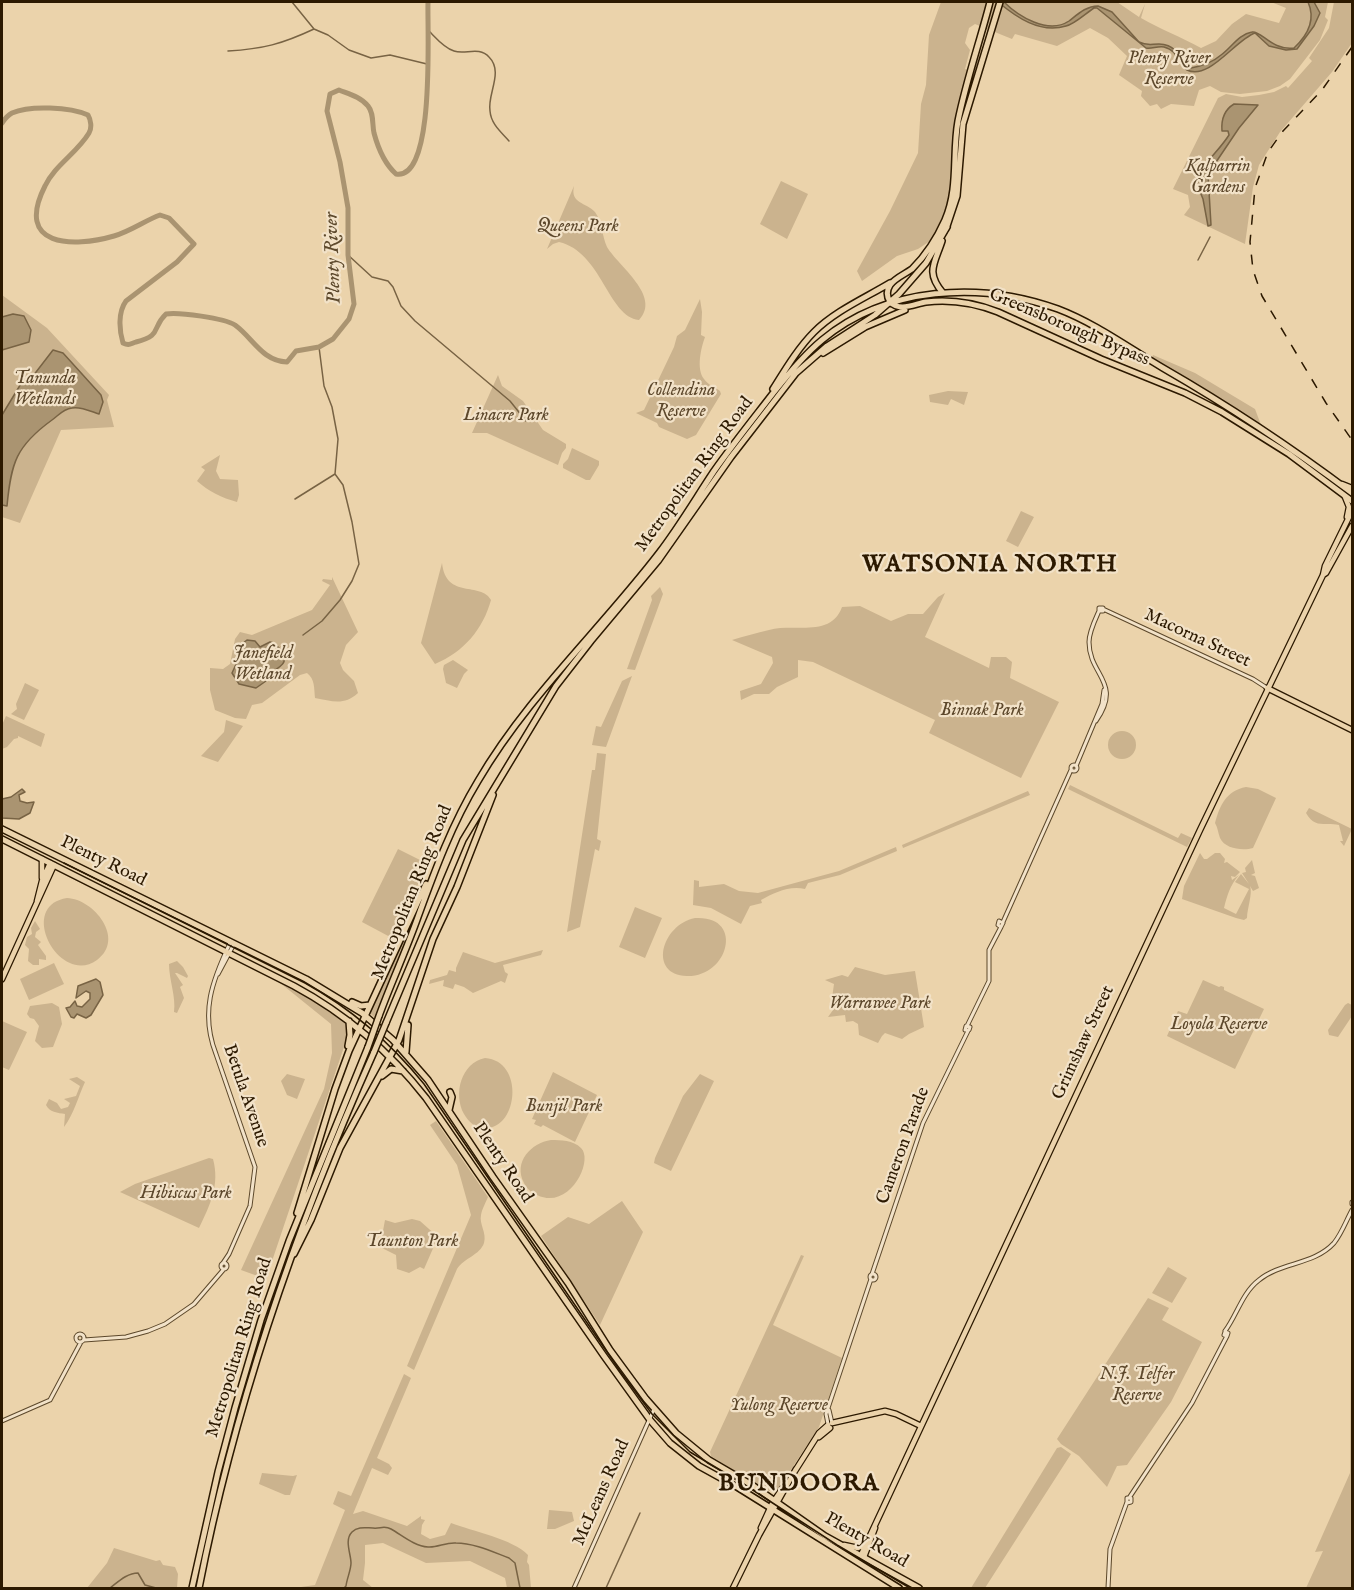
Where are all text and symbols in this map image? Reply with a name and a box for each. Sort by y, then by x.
park label: Plenty River Reserve [1128,48,1210,90]
park label: Kalparrin Gardens [1185,156,1251,198]
water label: Plenty River [320,212,348,304]
park label: Queens Park [537,216,619,238]
street label: Greensborough Bypass [985,284,1153,372]
park label: Tanunda Wetlands [14,368,76,410]
park label: Collendina Reserve [647,380,715,422]
street label: Metropolitan Ring Road [631,393,759,557]
park label: Linacre Park [463,405,549,427]
district label: WATSONIA NORTH [862,552,1118,580]
street label: Macorna Street [1140,605,1254,673]
park label: Janefield Wetland [233,643,293,686]
park label: Binnak Park [940,700,1024,722]
street label: Metropolitan Ring Road [368,803,458,983]
street label: Plenty Road [57,832,149,892]
street label: Grimshaw Street [1048,982,1120,1104]
park label: Warrawee Park [829,993,931,1015]
park label: Loyola Reserve [1170,1014,1268,1036]
street label: Betula Avenue [217,1042,273,1150]
street label: Cameron Parade [873,1085,935,1207]
park label: Bunjil Park [526,1096,602,1118]
street label: Plenty Road [467,1119,537,1207]
park label: Hibiscus Park [140,1183,232,1205]
park label: Taunton Park [366,1231,458,1253]
street label: Metropolitan Ring Road [202,1256,278,1440]
park label: N.J. Telfer Reserve [1100,1364,1174,1406]
park label: Yulong Reserve [730,1395,828,1417]
street label: McLeans Road [569,1437,635,1549]
district label: BUNDOORA [718,1471,880,1499]
street label: Plenty Road [820,1508,912,1574]

